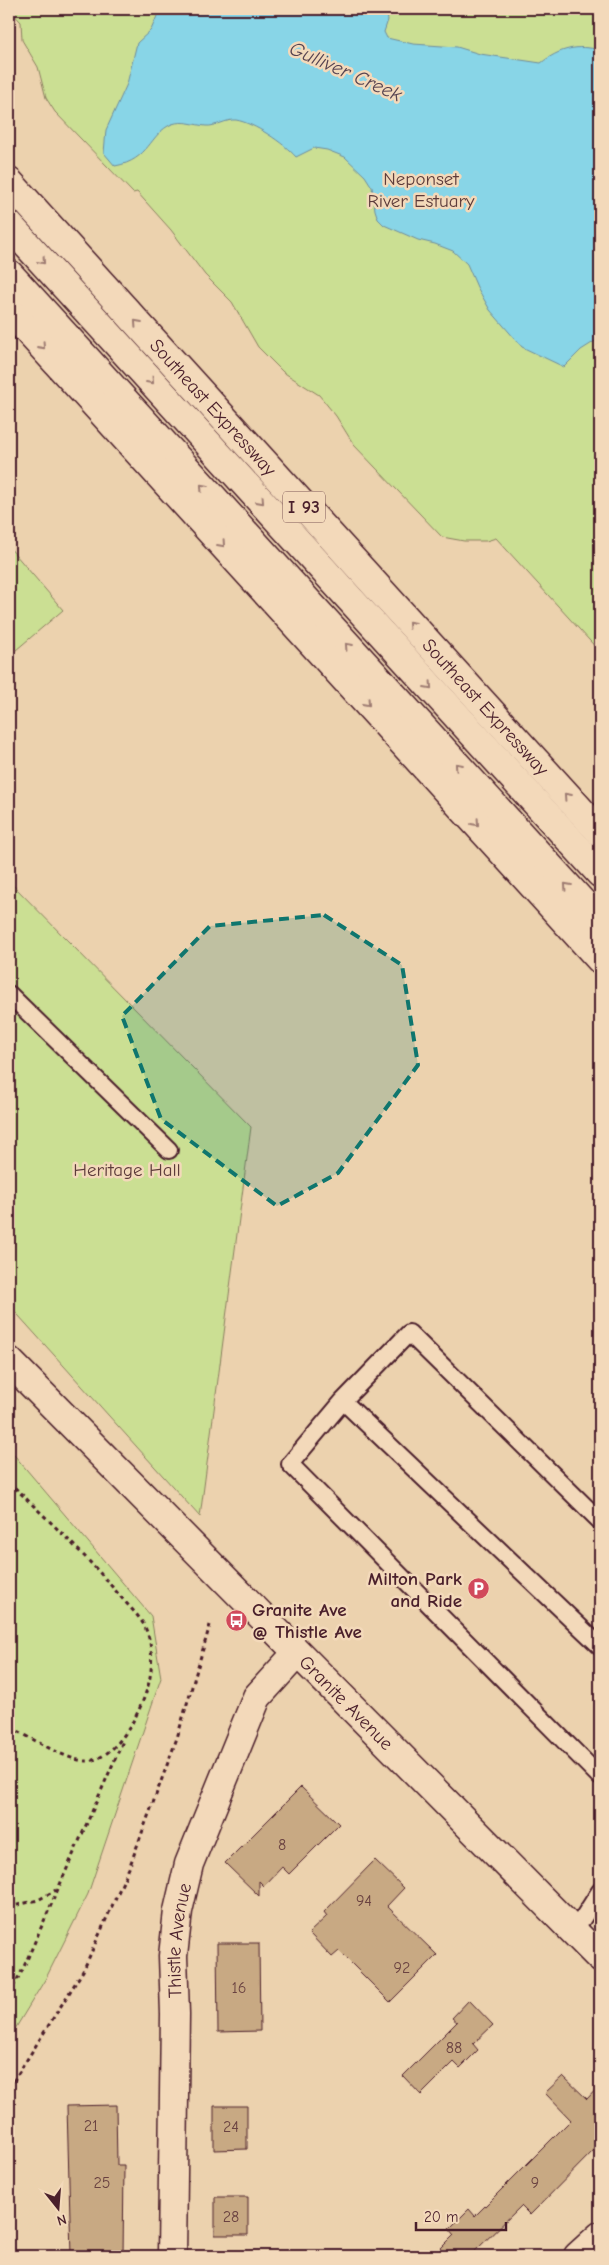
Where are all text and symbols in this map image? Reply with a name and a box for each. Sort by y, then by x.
water label: Gulliver Creek [286,36,406,107]
park label: Neponset River Estuary [368,168,475,212]
one-way arrow [36,255,45,264]
one-way arrow [134,319,143,328]
street label: Southeast Expressway [145,335,281,481]
one-way arrow [36,341,45,350]
one-way arrow [145,375,154,384]
one-way arrow [200,484,209,493]
road number: I 93 [283,492,325,522]
one-way arrow [255,495,264,504]
one-way arrow [216,538,225,547]
one-way arrow [408,621,417,630]
street label: Southeast Expressway [417,634,553,781]
one-way arrow [345,643,354,652]
one-way arrow [423,680,432,689]
one-way arrow [361,697,370,706]
one-way arrow [455,763,464,772]
one-way arrow [564,793,573,802]
one-way arrow [470,817,479,826]
one-way arrow [564,883,573,892]
park label: Heritage Hall [73,1159,181,1181]
place label: Milton Park and Ride [368,1568,463,1612]
parking icon: Milton Park and Ride [466,1577,490,1601]
place label: Granite Ave @ Thistle Ave [252,1599,362,1643]
bus stop icon: Granite Ave @ Thistle Ave [224,1608,248,1632]
street label: Granite Avenue [294,1651,397,1755]
house number: 8 [278,1836,286,1854]
street label: Thistle Avenue [163,1881,196,1998]
house number: 94 [356,1892,372,1910]
house number: 92 [394,1959,410,1977]
house number: 16 [231,1979,247,1997]
house number: 88 [446,2039,462,2057]
house number: 21 [84,2117,98,2135]
house number: 24 [223,2118,239,2136]
house number: 25 [93,2174,111,2192]
house number: 9 [531,2174,539,2192]
north arrow [32,2182,82,2232]
scale bar [416,2200,506,2232]
house number: 28 [223,2208,239,2226]
text: 20 m [424,2208,458,2226]
text: N [55,2210,69,2229]

